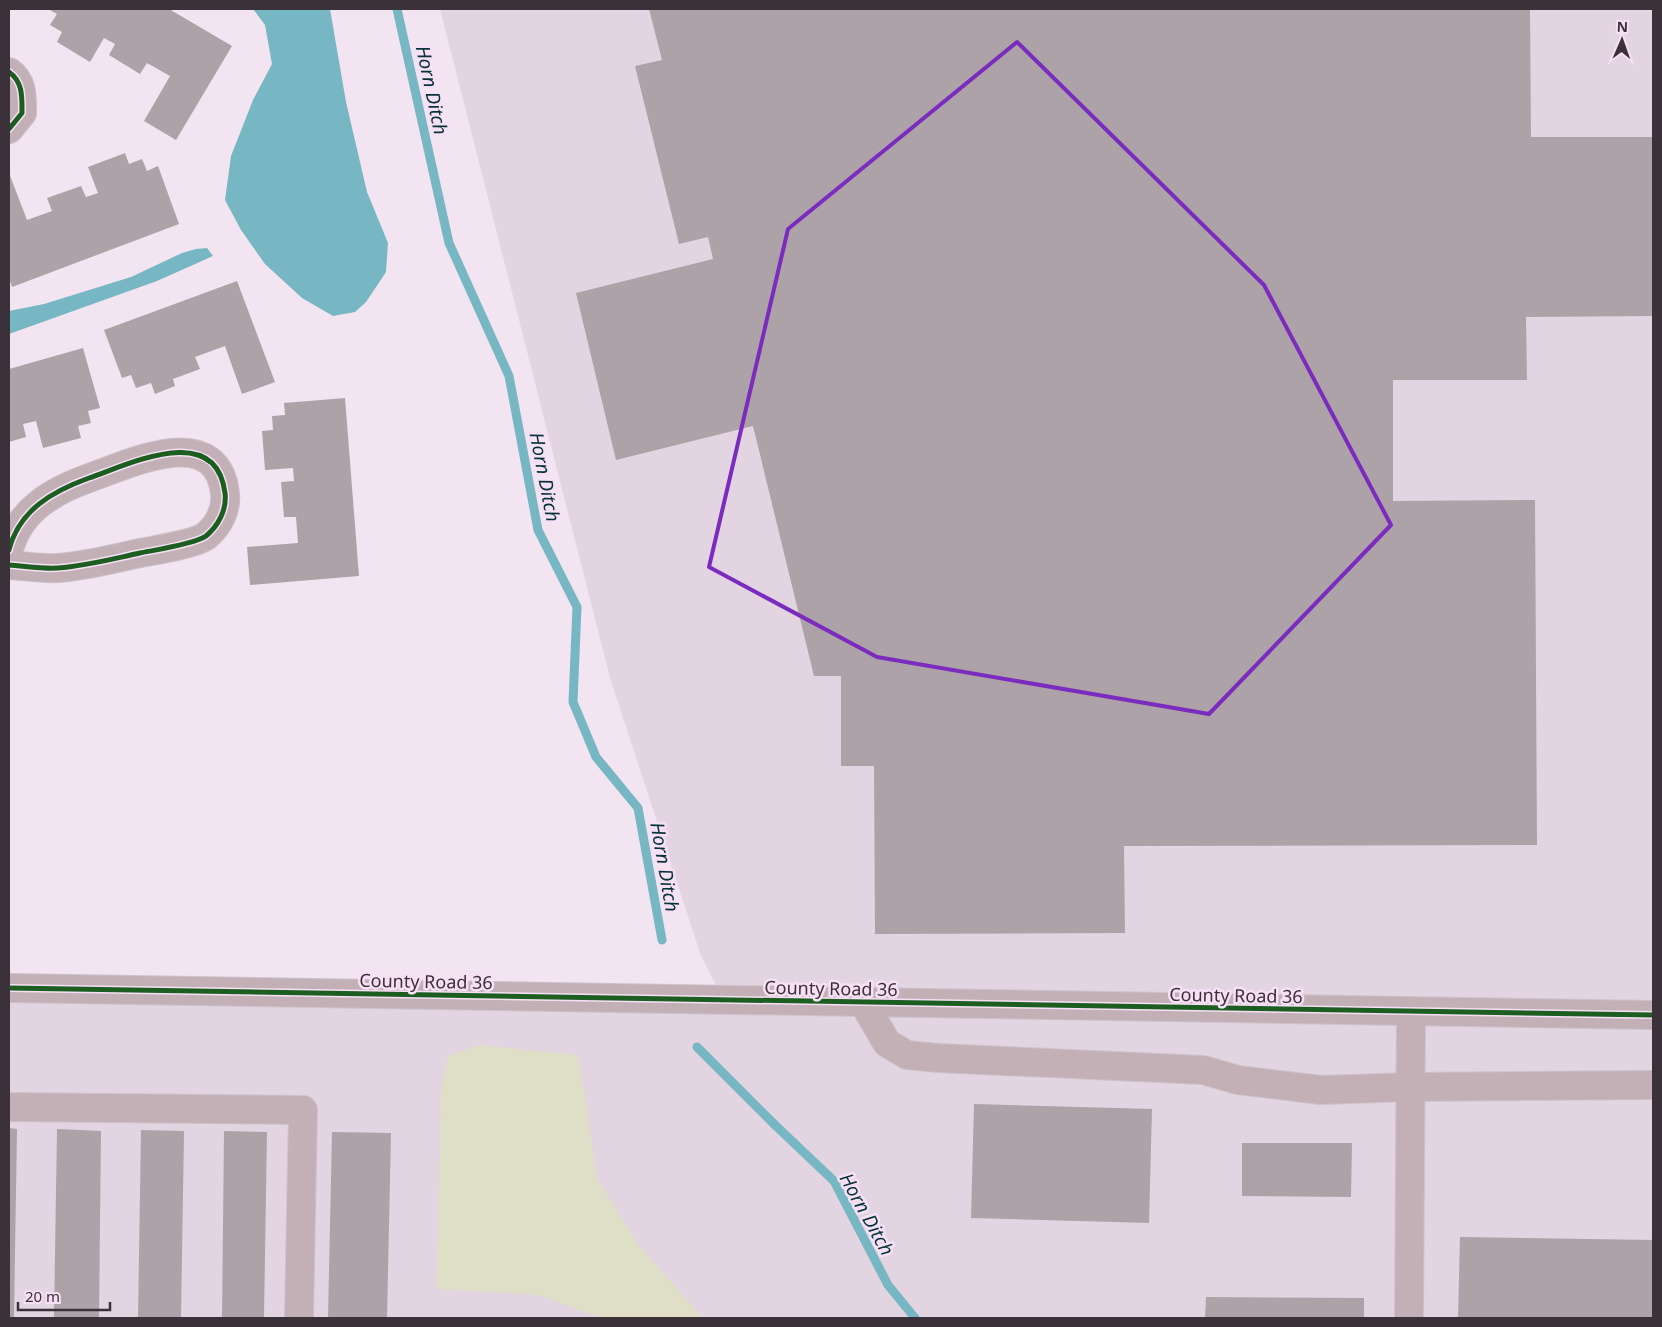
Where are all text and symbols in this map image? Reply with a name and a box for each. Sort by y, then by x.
north arrow [1597,15,1647,65]
text: N [1616,17,1628,36]
water label: Horn Ditch [410,43,454,137]
water label: Horn Ditch [524,430,566,524]
water label: Horn Ditch [644,820,686,914]
street label: County Road 36 [359,968,493,994]
street label: County Road 36 [764,975,898,1001]
street label: County Road 36 [1169,982,1303,1008]
water label: Horn Ditch [834,1168,900,1260]
scale bar [18,1280,110,1312]
text: 20 m [25,1286,60,1306]

